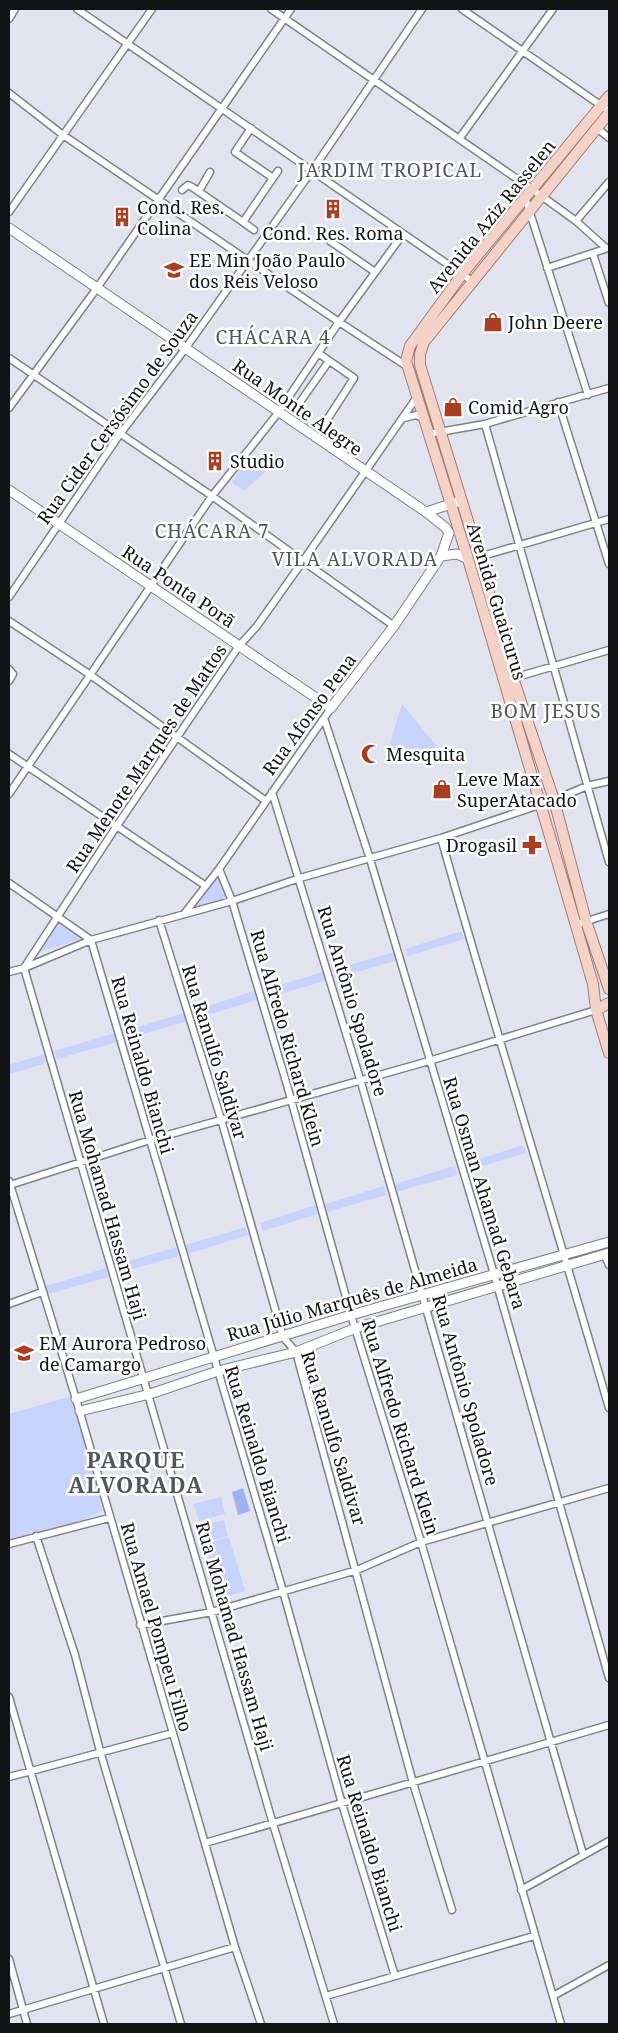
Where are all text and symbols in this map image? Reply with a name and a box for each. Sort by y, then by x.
street label: Avenida Aziz Rasselen [422,134,561,298]
district label: JARDIM TROPICAL [297,157,482,183]
place label: Cond. Res. Colina [137,195,224,240]
building icon: Cond. Res. Roma [322,198,344,220]
building icon: Cond. Res. Colina [111,206,133,228]
place label: Cond. Res. Roma [262,221,404,245]
place label: EE Min João Paulo dos Reis Veloso [189,248,345,293]
school or university icon: EE Min João Paulo dos Reis Veloso [163,259,185,281]
street label: Rua Cider Cersósimo de Souza [31,305,203,529]
place label: John Deere [507,310,603,334]
shop icon: John Deere [482,311,504,333]
district label: CHÁCARA 4 [215,324,331,350]
street label: Rua Monte Alegre [228,353,368,461]
place label: Comid Agro [468,395,569,419]
shop icon: Comid Agro [442,396,464,418]
place label: Studio [230,449,285,473]
building icon: Studio [204,450,226,472]
district label: CHÁCARA 7 [154,518,270,544]
street label: Avenida Guaicurus [462,519,532,683]
street label: Rua Ponta Porã [118,539,240,633]
district label: VILA ALVORADA [272,546,438,572]
street label: Rua Menote Marques de Mattos [60,639,232,877]
street label: Rua Afonso Pena [257,648,361,780]
district label: BOM JESUS [490,698,602,724]
place label: Mesquita [386,742,465,766]
mosque icon: Mesquita [360,743,382,765]
place label: Leve Max SuperAtacado [457,767,577,812]
shop icon: Leve Max SuperAtacado [431,778,453,800]
place label: Drogasil [446,833,517,857]
pharmacy icon: Drogasil [521,834,543,856]
street label: Rua Antônio Spoladore [313,903,393,1099]
street label: Rua Alfredo Richard Klein [246,927,331,1150]
street label: Rua Ranulfo Saldivar [177,962,253,1143]
street label: Rua Reinaldo Bianchi [106,973,180,1157]
street label: Rua Osman Ahamad Gebara [438,1074,532,1312]
street label: Rua Mohamad Hassam Haji [64,1087,152,1323]
street label: Rua Júlio Marquês de Almeida [224,1252,480,1346]
street label: Rua Antônio Spoladore [427,1292,505,1488]
street label: Rua Alfredo Richard Klein [357,1316,445,1538]
place label: EM Aurora Pedroso de Camargo [39,1331,206,1376]
school or university icon: EM Aurora Pedroso de Camargo [13,1342,35,1364]
street label: Rua Ranulfo Saldivar [296,1348,372,1529]
street label: Rua Reinaldo Bianchi [220,1363,296,1546]
district label: PARQUE ALVORADA [68,1444,204,1499]
street label: Rua Mohamad Hassam Haji [191,1518,279,1754]
street label: Rua Amael Pompeu Filho [116,1520,198,1734]
street label: Rua Reinaldo Bianchi [332,1752,408,1935]

